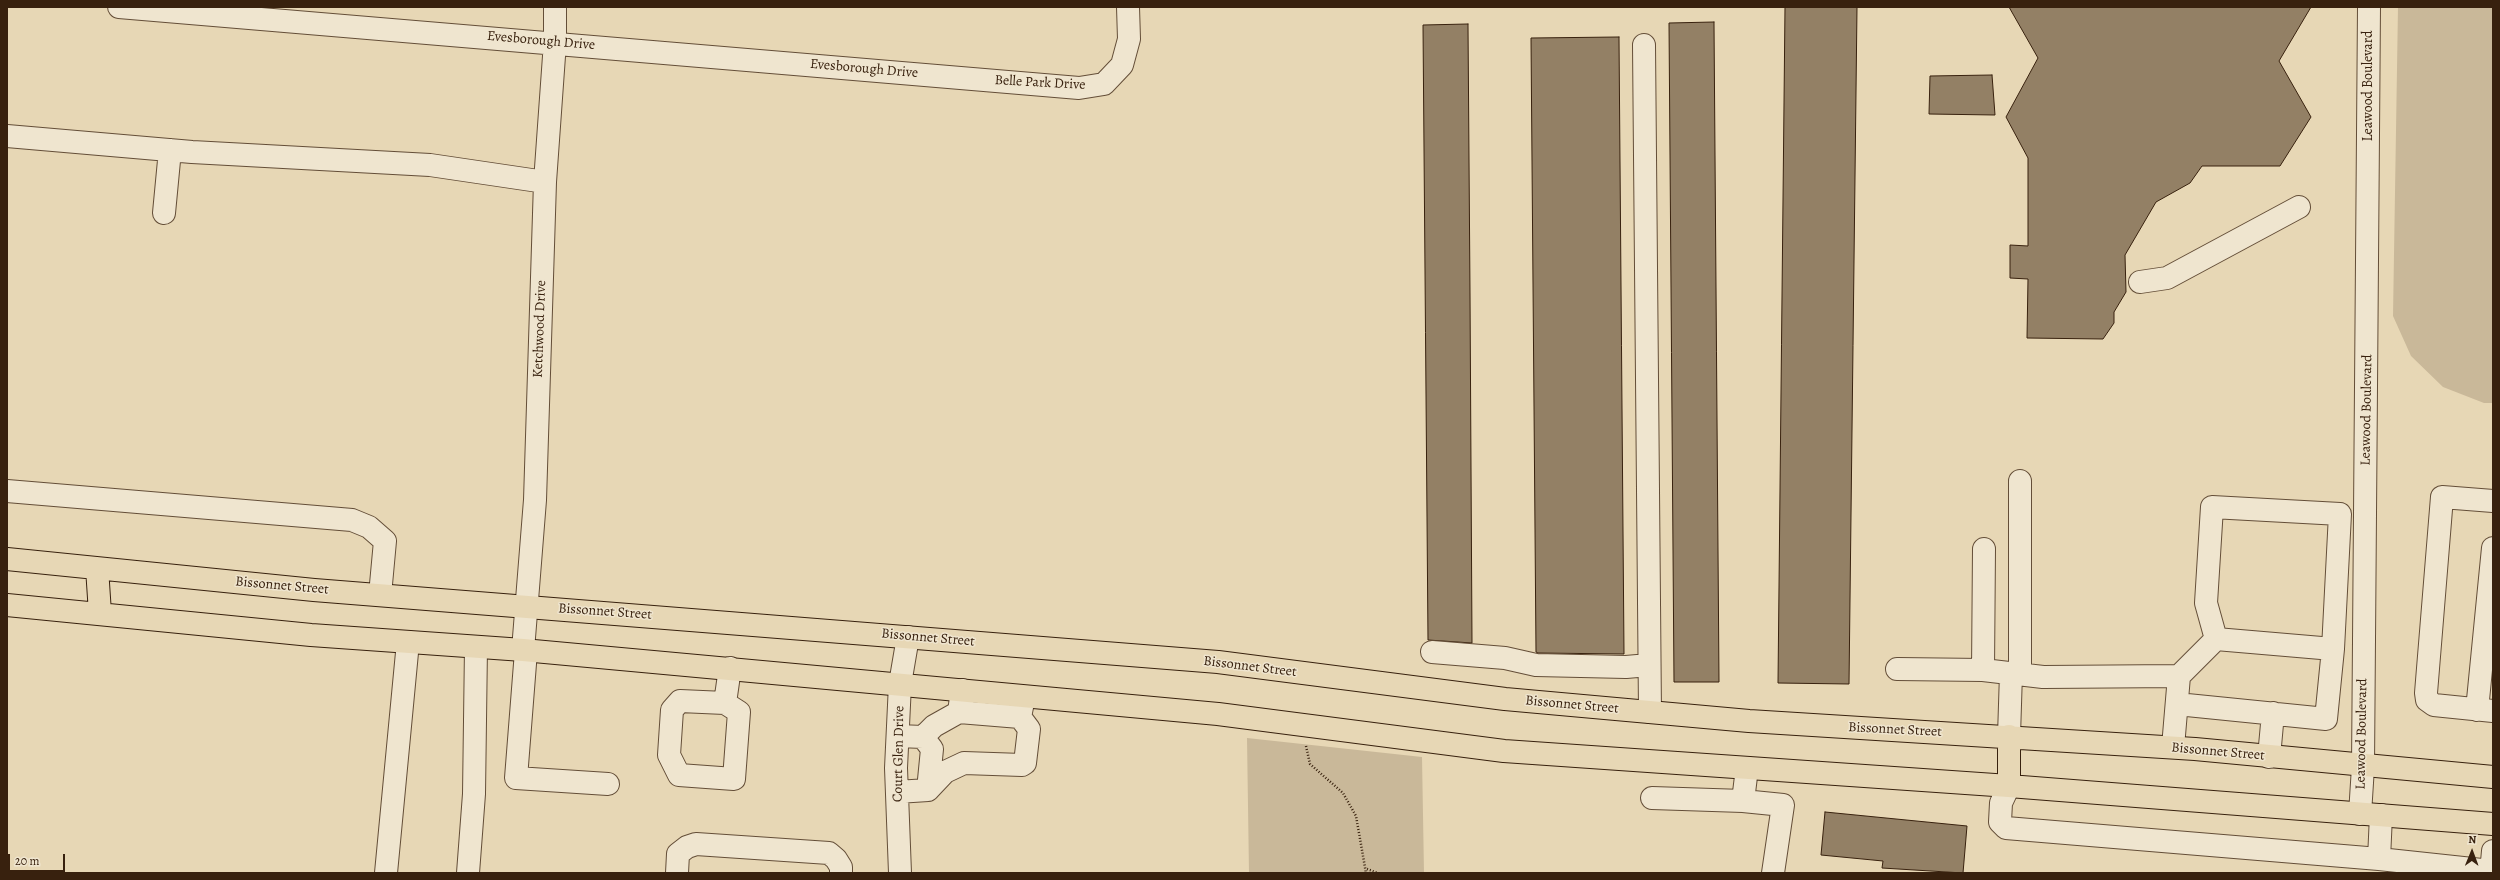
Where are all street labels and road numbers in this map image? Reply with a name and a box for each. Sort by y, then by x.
street label: Evesborough Drive [486,28,596,54]
street label: Leawood Boulevard [2361,30,2377,142]
street label: Evesborough Drive [809,56,919,82]
street label: Belle Park Drive [994,72,1086,94]
street label: Ketchwood Drive [530,280,550,378]
street label: Leawood Boulevard [2358,354,2376,466]
street label: Bissonnet Street [235,574,329,598]
street label: Bissonnet Street [558,600,652,624]
street label: Bissonnet Street [881,626,975,650]
street label: Bissonnet Street [1202,653,1298,681]
street label: Leawood Boulevard [2353,678,2371,790]
street label: Bissonnet Street [1525,693,1619,717]
street label: Court Glen Drive [890,706,908,802]
street label: Bissonnet Street [1848,719,1942,741]
street label: Bissonnet Street [2171,740,2265,764]

